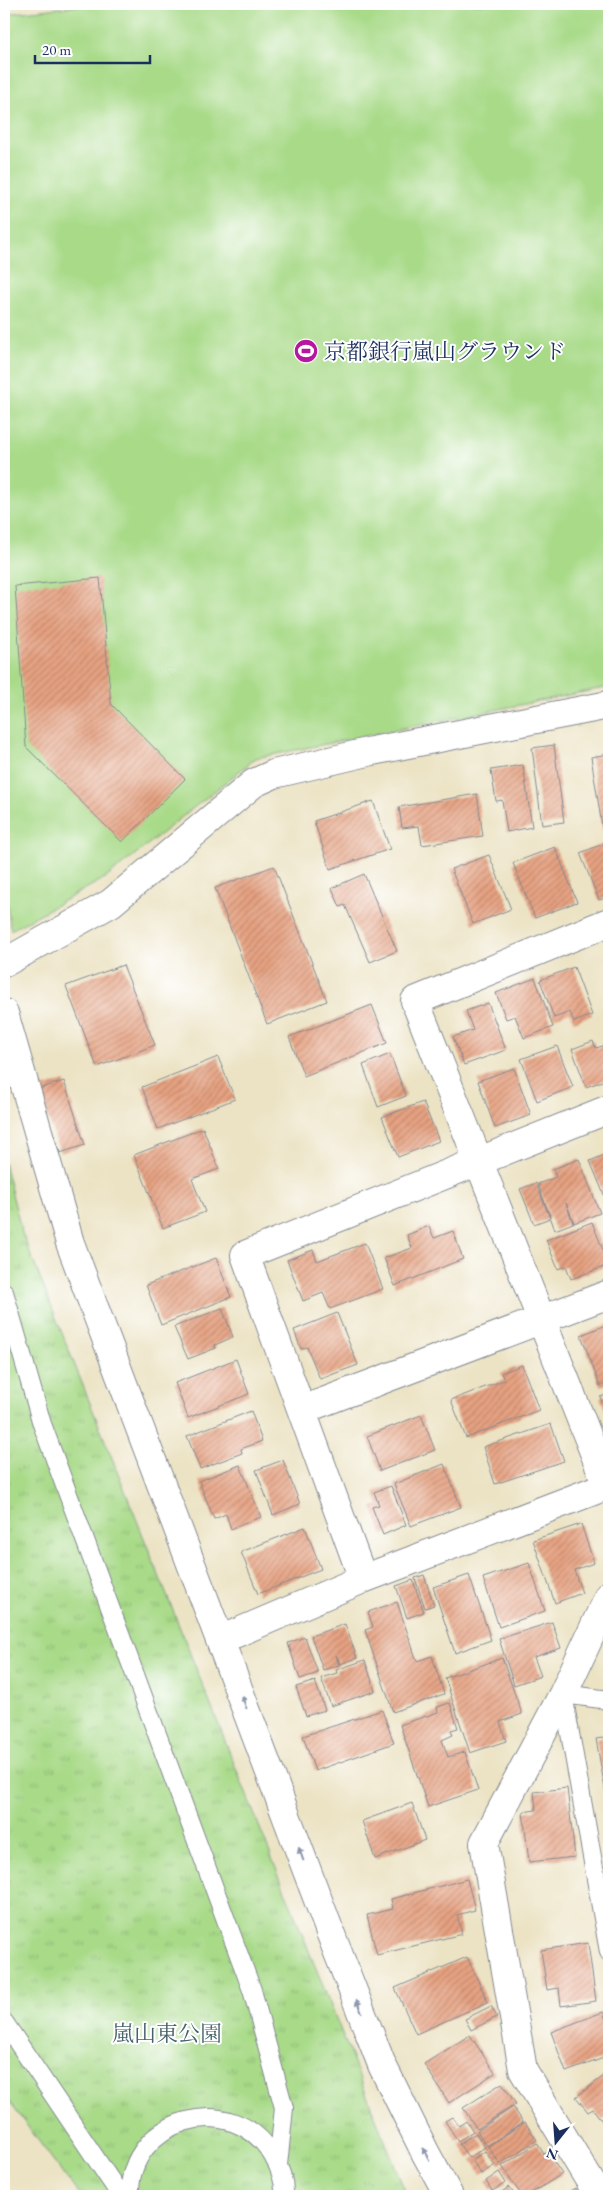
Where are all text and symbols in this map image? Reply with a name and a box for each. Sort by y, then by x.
scale bar [35,32,150,64]
text: 20 m [42,40,71,59]
place label: 京都銀行嵐山グラウンド [324,337,566,366]
sports icon: 京都銀行嵐山グラウンド [293,338,319,364]
one-way arrow [240,1694,247,1709]
one-way arrow [297,1846,305,1861]
one-way arrow [355,1998,363,2013]
park label: 嵐山東公園 [112,2019,222,2048]
north arrow [530,2118,580,2168]
text: N [544,2144,560,2165]
one-way arrow [422,2146,430,2161]

